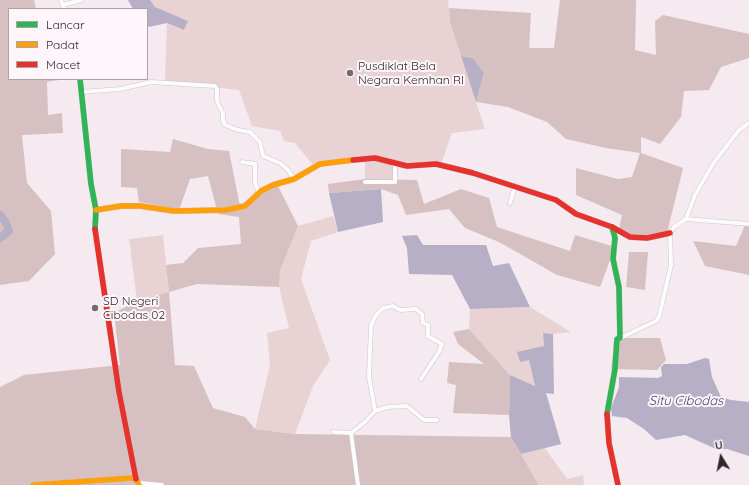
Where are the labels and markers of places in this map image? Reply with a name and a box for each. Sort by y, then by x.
place label: Pusdiklat Bela Negara Kemhan RI [358,59,464,87]
marker: Pusdiklat Bela Negara Kemhan RI [345,68,355,78]
place label: SD Negeri Cibodas 02 [103,294,165,322]
marker: SD Negeri Cibodas 02 [90,303,100,313]

